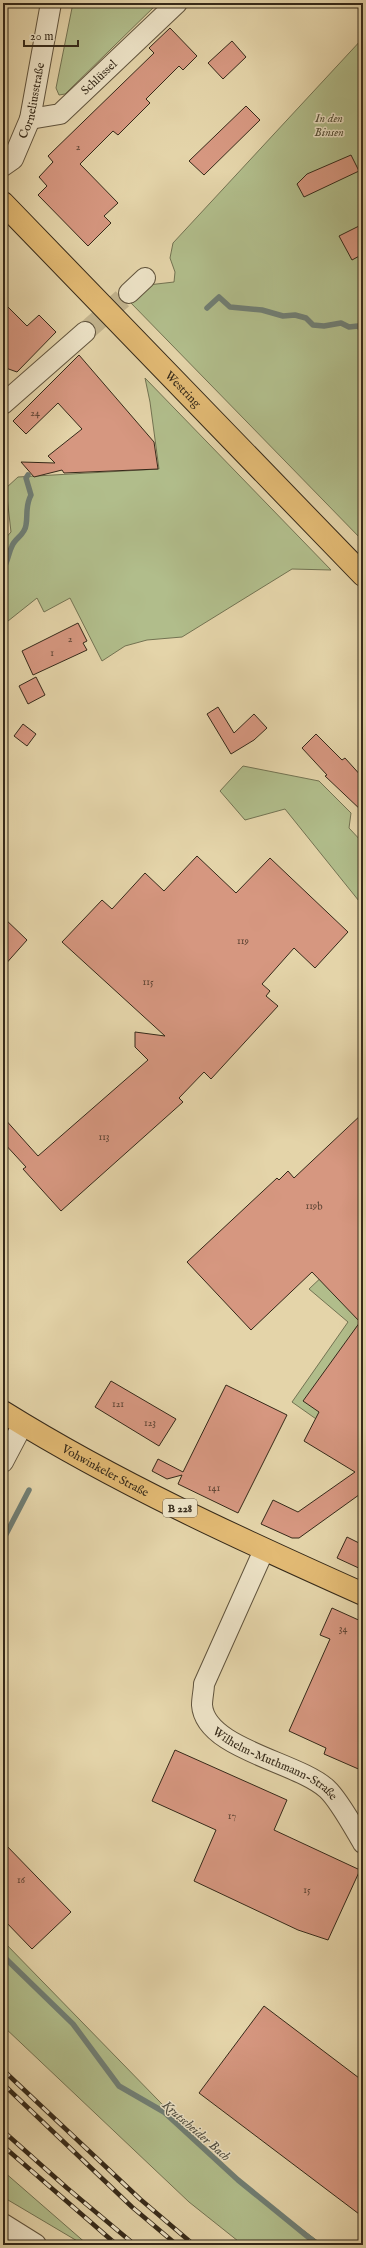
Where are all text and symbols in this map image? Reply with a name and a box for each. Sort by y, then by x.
scale bar [24,22,78,48]
text: 20 m [30,29,53,44]
street label: Schlüssel [78,56,121,98]
street label: Corneliusstraße [15,61,48,141]
park label: In den Binsen [314,111,344,140]
house number: 2 [76,141,81,154]
street label: Westring [162,368,204,411]
house number: 24 [30,407,40,420]
house number: 2 [68,633,73,646]
house number: 1 [50,647,54,660]
house number: 119 [237,935,249,948]
house number: 115 [142,976,154,989]
house number: 113 [98,1131,110,1144]
house number: 119b [305,1200,323,1213]
house number: 121 [112,1398,124,1411]
house number: 123 [144,1417,156,1430]
street label: Vohwinkeler Straße [58,1441,152,1501]
house number: 141 [208,1482,220,1495]
road number: B 228 [163,1499,197,1517]
house number: 34 [339,1623,347,1636]
street label: Wilhelm-Muthmann-Straße [209,1724,341,1804]
house number: 17 [228,1810,237,1823]
house number: 16 [17,1874,26,1887]
house number: 15 [303,1884,311,1897]
water label: Krutscheider Bach [158,2096,234,2166]

